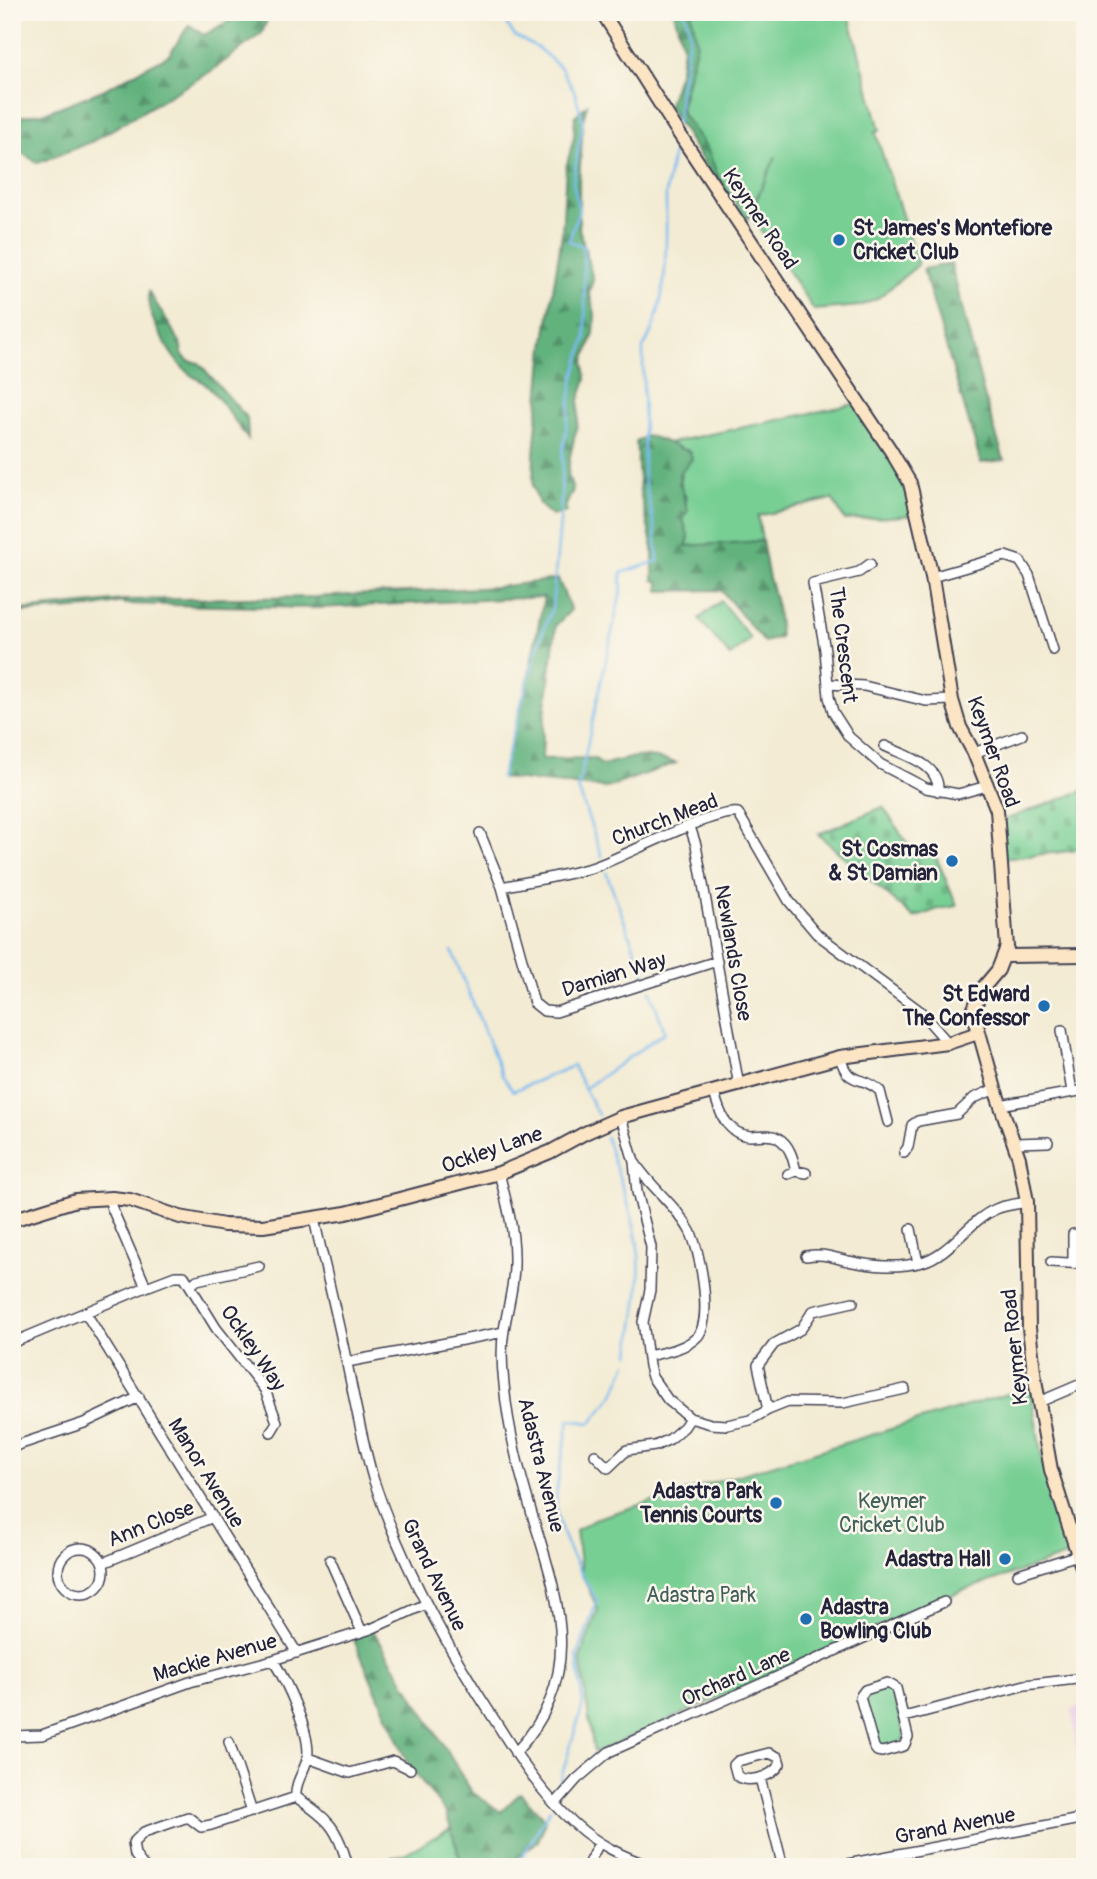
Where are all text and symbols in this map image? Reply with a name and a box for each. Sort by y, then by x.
street label: Keymer Road [716,163,804,275]
place label: St James's Montefiore Cricket Club [853,215,1053,266]
marker: St James's Montefiore Cricket Club [831,232,847,248]
street label: The Crescent [822,585,864,705]
street label: Keymer Road [960,693,1026,811]
street label: Church Mead [608,787,722,853]
place label: St Cosmas & St Damian [829,836,939,887]
marker: St Cosmas & St Damian [944,853,960,869]
street label: Newlands Close [708,883,758,1024]
street label: Damian Way [559,946,669,1004]
place label: St Edward The Confessor [902,981,1030,1032]
marker: St Edward The Confessor [1036,998,1052,1014]
street label: Ockley Lane [438,1120,547,1180]
street label: Keymer Road [995,1288,1035,1406]
street label: Ockley Way [214,1300,292,1396]
street label: Adastra Avenue [511,1395,571,1536]
street label: Manor Avenue [162,1413,251,1533]
place label: Adastra Park Tennis Courts [639,1478,763,1529]
park label: Keymer Cricket Club [839,1488,945,1539]
street label: Ann Close [104,1494,199,1554]
marker: Adastra Park Tennis Courts [768,1495,784,1511]
street label: Grand Avenue [395,1514,473,1636]
place label: Adastra Hall [885,1546,991,1573]
marker: Adastra Hall [997,1551,1013,1567]
park label: Adastra Park [646,1582,756,1609]
place label: Adastra Bowling Club [820,1594,932,1645]
marker: Adastra Bowling Club [798,1611,814,1627]
street label: Mackie Avenue [150,1627,281,1689]
street label: Orchard Lane [677,1641,795,1713]
street label: Grand Avenue [893,1801,1018,1851]

